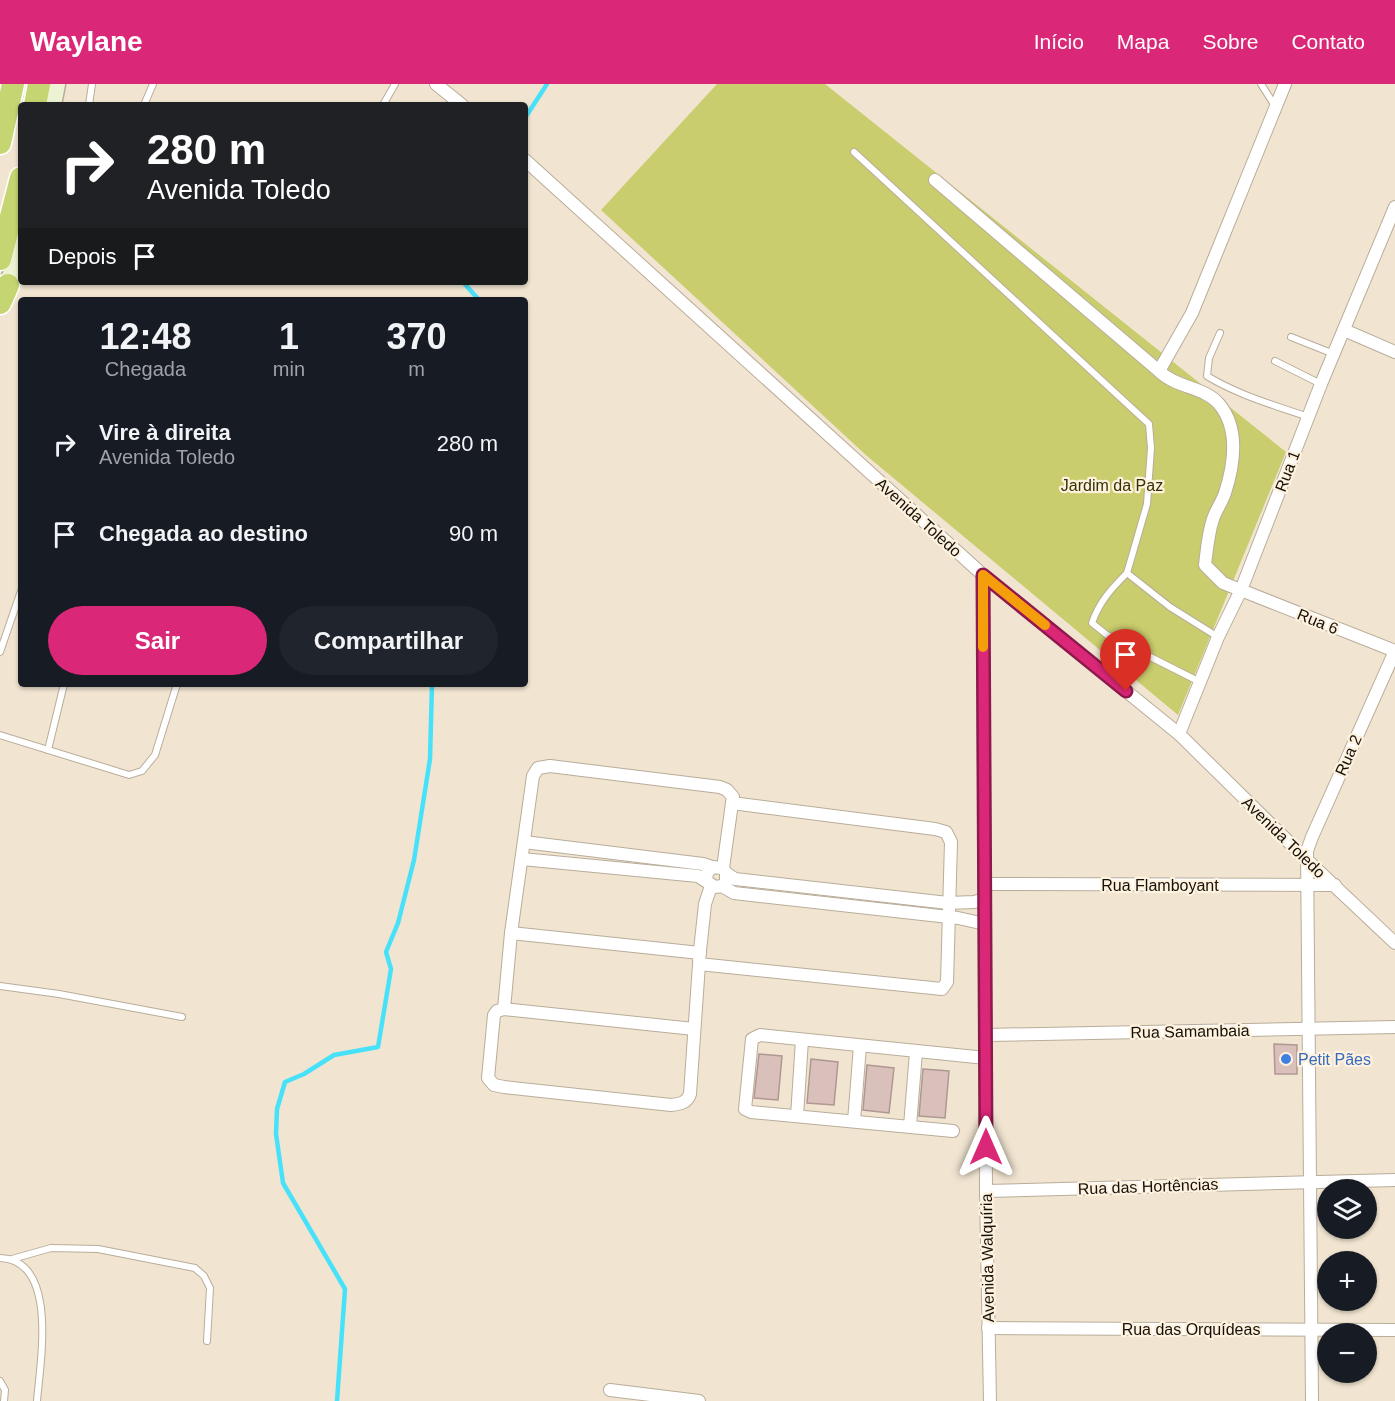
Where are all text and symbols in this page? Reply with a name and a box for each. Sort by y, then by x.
text: Waylane [30,26,143,57]
text: Início [1034,30,1084,53]
text: Mapa [1117,30,1169,53]
text: Sobre [1202,30,1258,53]
text: Contato [1291,30,1365,53]
icon: right [48,126,126,204]
text: 280 m [147,126,266,173]
text: Avenida Toledo [147,175,331,205]
icon: arrive [128,240,161,273]
text: Depois [48,244,116,269]
text: 12:48 [99,316,191,357]
text: 1 [279,316,299,357]
text: 370 [386,316,447,357]
text: Chegada [105,358,186,380]
text: min [273,358,305,380]
text: m [408,358,425,380]
text: Vire à direita [99,420,231,445]
icon: right [48,428,81,461]
text: 280 m [437,431,498,456]
text: Avenida Toledo [99,446,235,468]
street label: Rua 1 [1272,448,1303,494]
street label: Avenida Toledo [873,475,965,560]
park label: Jardim da Paz [1061,477,1163,494]
icon: arrive [48,518,81,551]
text: Chegada ao destino [99,521,308,546]
text: 90 m [449,521,498,546]
button: Sair [48,606,267,675]
button: Compartilhar [279,606,498,675]
street label: Rua 6 [1295,606,1341,637]
pin [1100,629,1151,691]
icon: arrive [1109,638,1142,671]
street label: Rua 2 [1332,732,1365,778]
street label: Avenida Toledo [1239,793,1329,881]
street label: Rua Flamboyant [1101,877,1219,894]
street label: Rua Samambaia [1130,1022,1250,1041]
place label: Petit Pães [1298,1051,1371,1068]
marker: Petit Pães [1279,1052,1293,1066]
position arrow [954,1115,1018,1179]
street label: Rua das Hortências [1078,1176,1219,1197]
map controls [1317,1179,1377,1383]
button: layers [1317,1179,1377,1239]
street label: Avenida Walquíria [978,1193,997,1323]
button: + [1317,1251,1377,1311]
street label: Rua das Orquídeas [1122,1321,1260,1338]
button: − [1317,1323,1377,1383]

